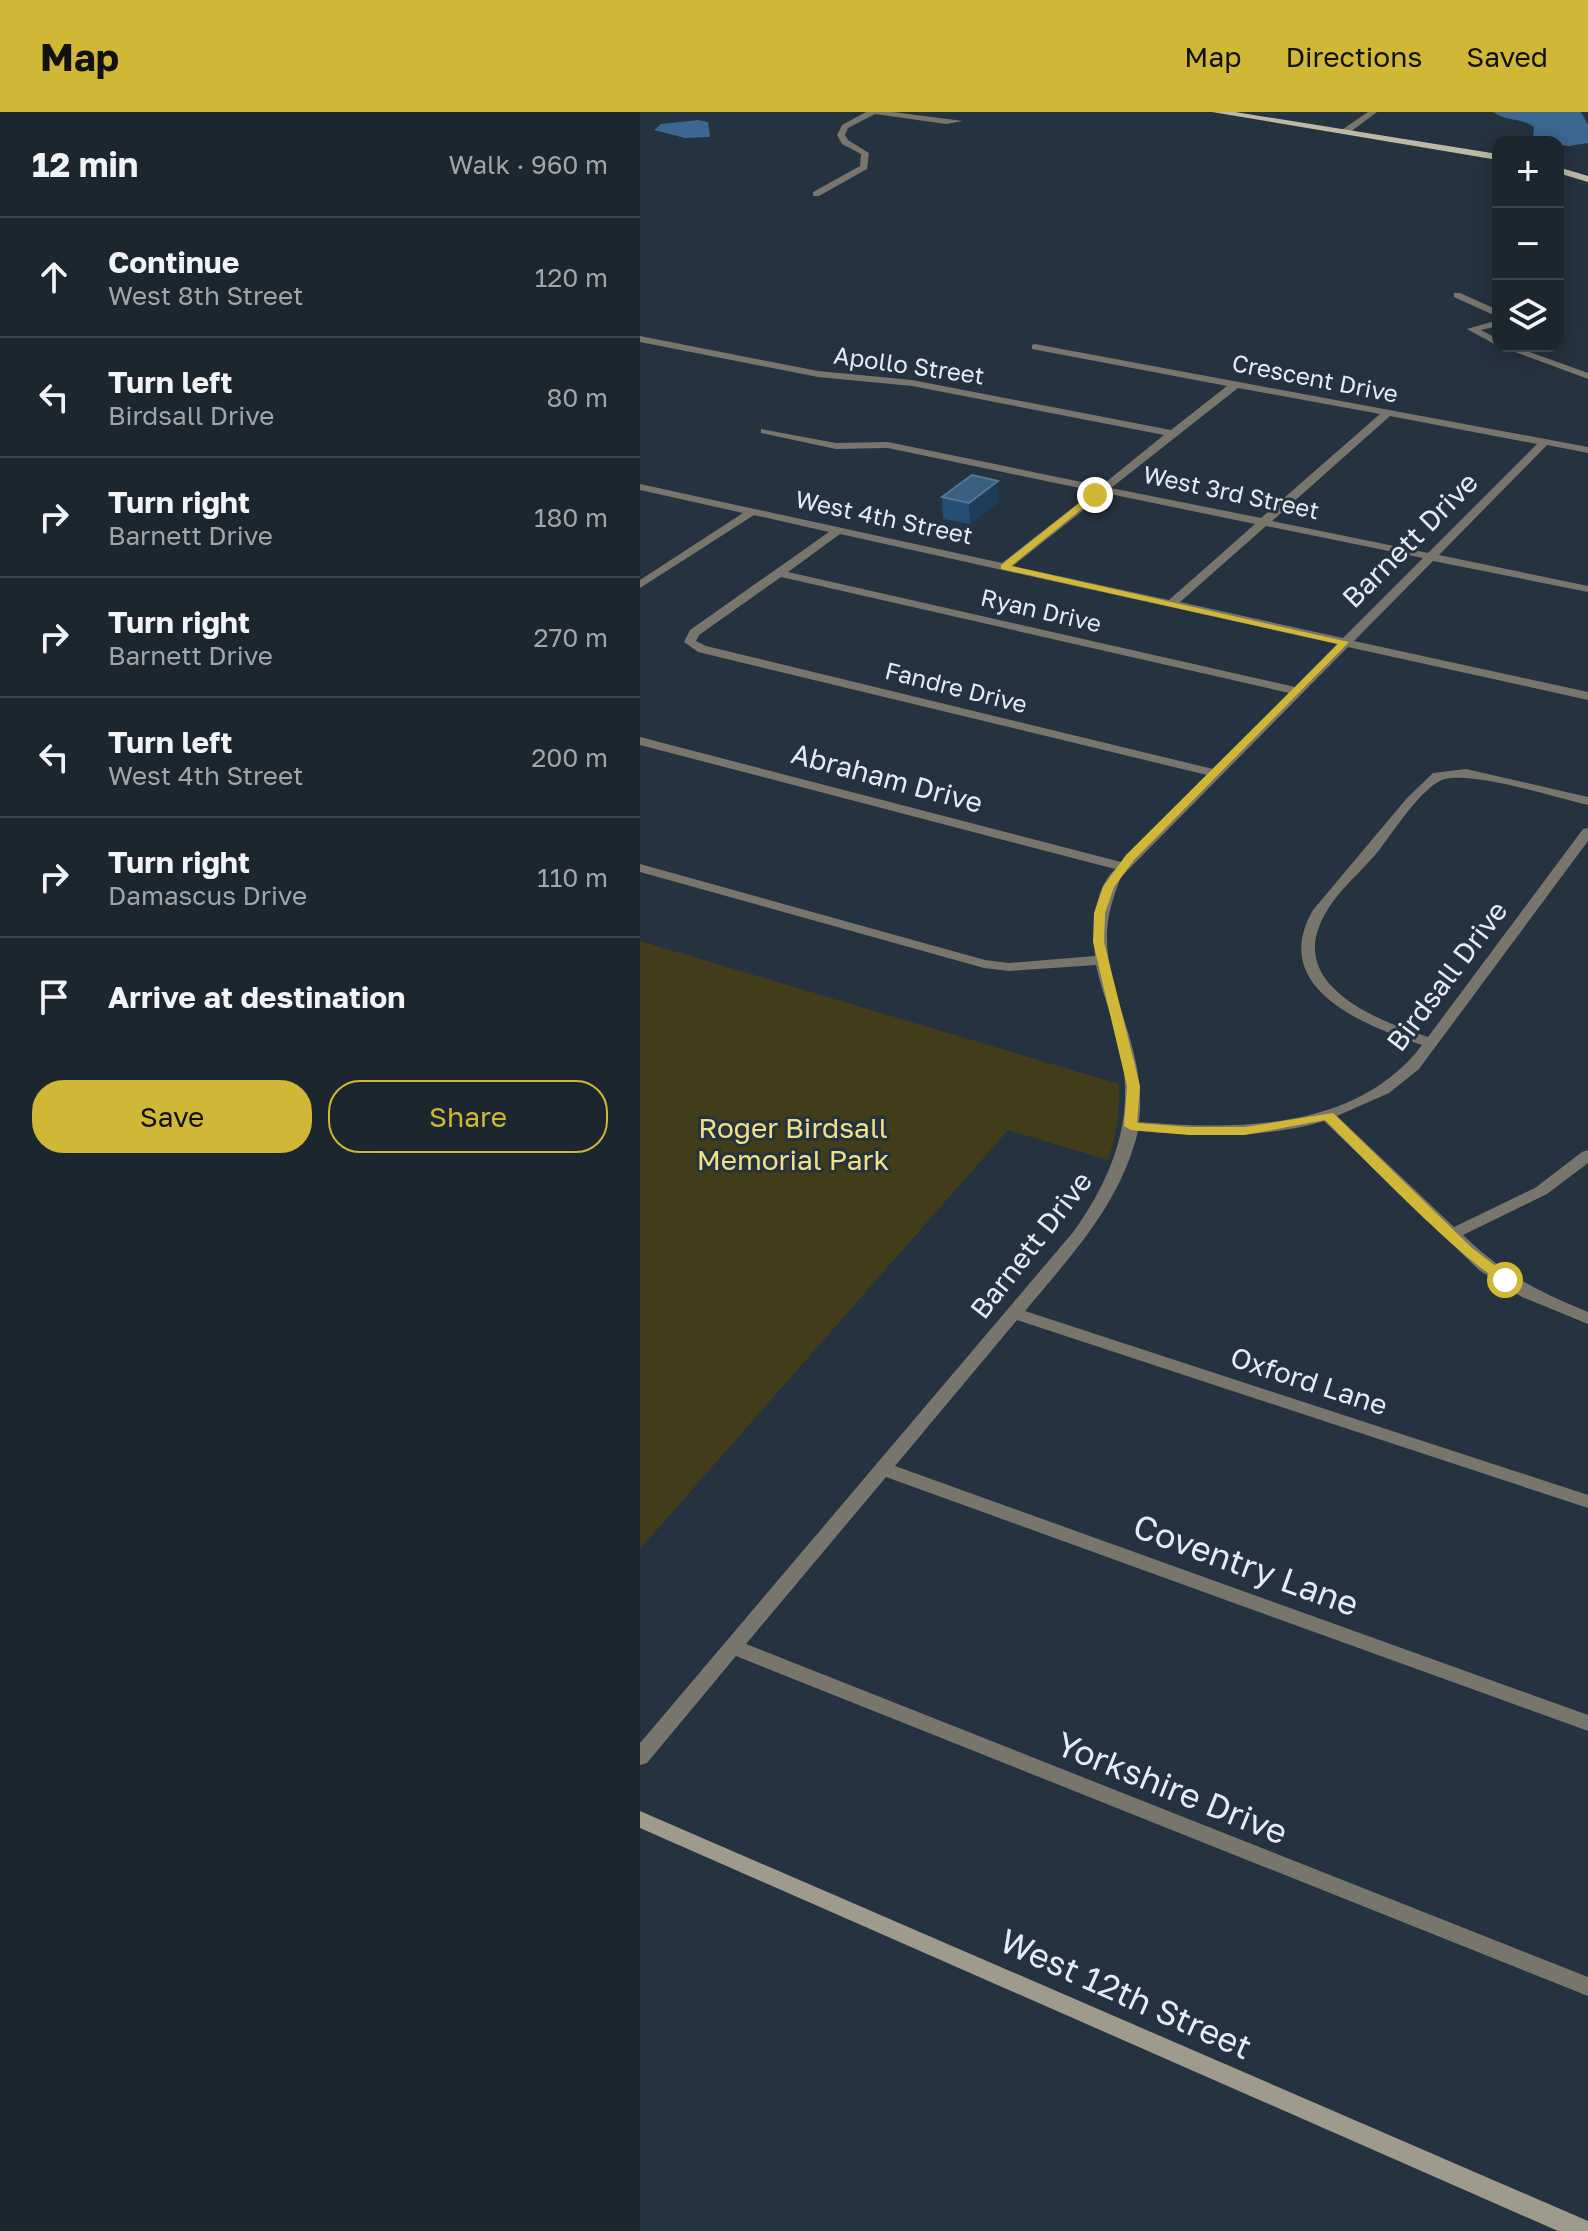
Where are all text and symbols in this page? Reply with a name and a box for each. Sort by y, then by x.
text: Map [40,34,119,79]
text: Map [1184,40,1241,73]
text: Directions [1285,40,1422,73]
text: Saved [1466,40,1548,73]
map controls [1492,136,1564,352]
button: + [1492,136,1564,208]
text: 12 min [32,144,138,184]
text: Walk · 960 m [448,149,608,180]
button: − [1492,208,1564,280]
text: Continue [108,244,239,280]
icon: ahead [32,255,76,299]
text: 120 m [535,262,608,293]
text: West 8th Street [108,280,303,311]
button: layers [1492,280,1564,352]
street label: Apollo Street [832,340,986,389]
street label: Crescent Drive [1230,347,1401,408]
text: Turn left [108,364,233,400]
icon: left [32,375,76,419]
text: 80 m [547,382,608,413]
text: Birdsall Drive [108,400,274,431]
street label: West 3rd Street [1141,459,1322,524]
street label: Barnett Drive [1335,465,1484,614]
route end [1077,477,1113,513]
text: Turn right [108,484,250,520]
street label: West 4th Street [793,484,976,549]
icon: right [32,495,76,539]
text: 180 m [534,502,608,533]
text: Barnett Drive [108,520,273,551]
street label: Ryan Drive [978,582,1104,637]
text: Turn right [108,604,250,640]
icon: right [32,615,76,659]
text: 270 m [534,622,608,653]
text: Barnett Drive [108,640,273,671]
street label: Fandre Drive [882,655,1030,718]
text: Turn left [108,724,233,760]
icon: left [32,735,76,779]
street label: Abraham Drive [788,736,986,819]
text: 200 m [531,742,608,773]
text: West 4th Street [108,760,303,791]
text: Turn right [108,844,250,880]
icon: right [32,855,76,899]
text: 110 m [537,862,608,893]
text: Damascus Drive [108,880,307,911]
street label: Birdsall Drive [1380,894,1514,1057]
icon: arrive [32,975,76,1019]
text: Arrive at destination [108,979,405,1015]
button: Save [32,1080,312,1153]
button: Share [328,1080,608,1153]
park label: Roger Birdsall Memorial Park [697,1111,890,1176]
street label: Barnett Drive [963,1165,1098,1325]
route start [1487,1262,1523,1298]
street label: Oxford Lane [1227,1340,1392,1421]
street label: Coventry Lane [1128,1505,1364,1623]
street label: Yorkshire Drive [1051,1723,1294,1852]
street label: West 12th Street [994,1920,1258,2066]

